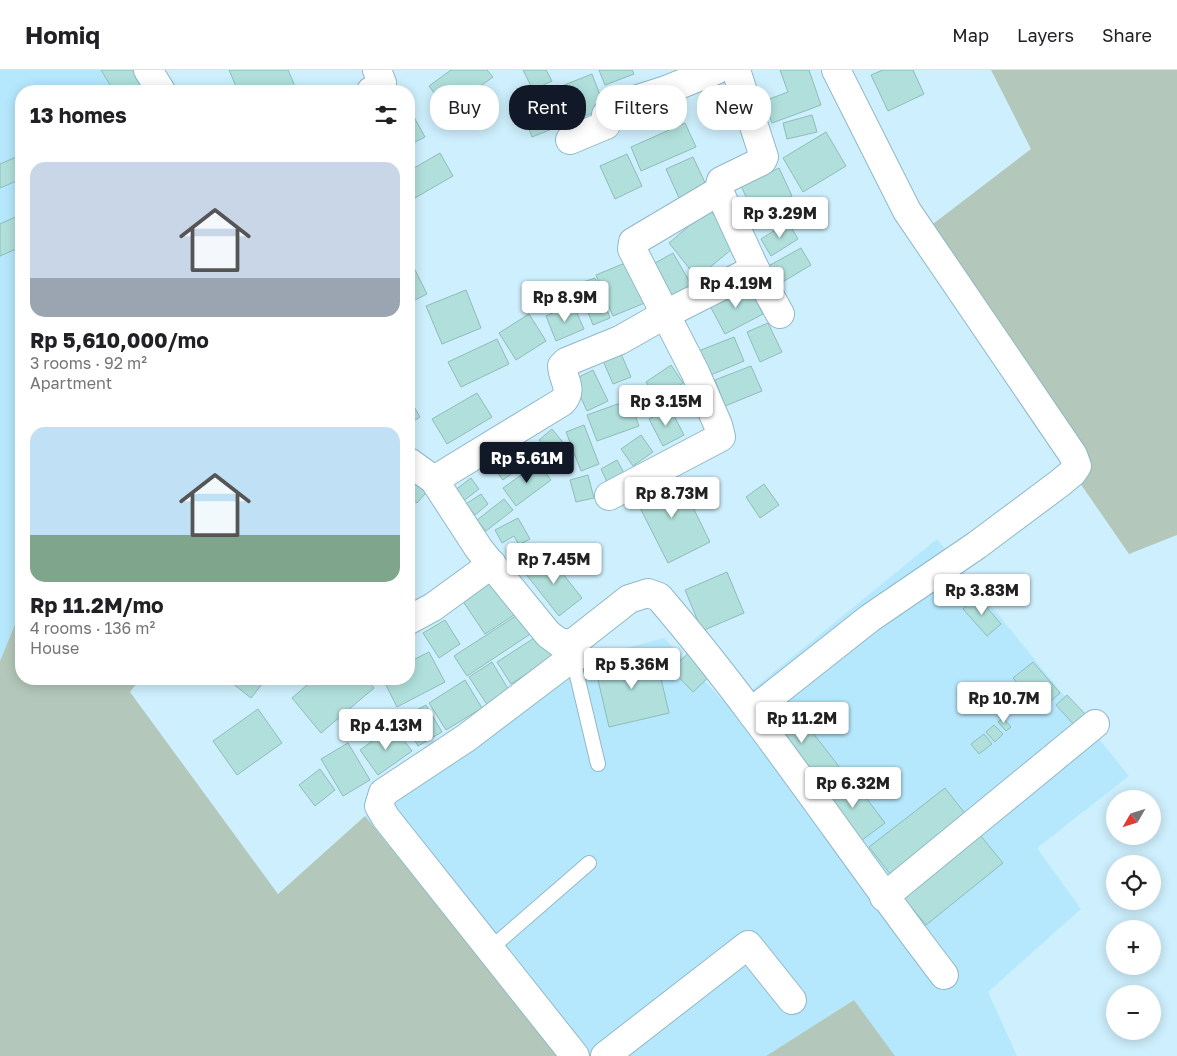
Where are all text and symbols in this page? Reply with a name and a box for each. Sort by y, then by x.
text: Homiq [25,20,100,49]
text: Map [952,24,989,46]
text: Layers [1017,24,1074,46]
text: Share [1102,24,1152,46]
chip: Buy [430,85,499,130]
chip: Rent [509,85,586,130]
chip: Filters [596,85,687,130]
chip: New [697,85,771,130]
icon: filters [372,101,400,129]
text: 13 homes [30,102,127,128]
icon: home [170,195,260,285]
pin: Rp 3.29M [728,196,832,239]
text: Rp 3.29M [743,203,817,223]
pin: Rp 4.19M [684,266,788,309]
text: Rp 4.19M [700,273,772,293]
pin: Rp 8.9M [519,280,611,323]
text: Rp 8.9M [533,287,597,307]
text: Rp 5,610,000/mo [30,327,209,353]
text: 3 rooms · 92 m² [30,353,147,373]
text: Apartment [30,373,112,393]
pin: Rp 3.15M [614,384,718,427]
text: Rp 3.15M [630,391,702,411]
pin: Rp 5.61M [475,442,579,484]
text: Rp 5.61M [491,448,563,468]
icon: home [170,460,260,550]
pin: Rp 8.73M [620,476,724,519]
text: Rp 8.73M [635,483,709,503]
pin: Rp 7.45M [502,542,606,585]
text: Rp 7.45M [518,549,590,569]
pin: Rp 3.83M [930,574,1034,616]
text: Rp 3.83M [945,580,1019,600]
text: Rp 11.2M/mo [30,592,164,618]
text: 4 rooms · 136 m² [30,618,155,638]
text: House [30,638,79,658]
pin: Rp 5.36M [580,648,684,690]
text: Rp 5.36M [595,654,669,674]
pin: Rp 10.7M [952,682,1056,724]
text: Rp 10.7M [968,688,1040,708]
pin: Rp 11.2M [750,702,854,744]
pin: Rp 4.13M [334,708,438,751]
text: Rp 11.2M [767,708,837,728]
text: Rp 4.13M [350,715,422,735]
pin: Rp 6.32M [801,766,905,809]
text: Rp 6.32M [816,773,890,793]
north arrow [1106,790,1161,845]
map controls [1106,790,1161,1040]
button: locate [1106,855,1161,910]
button: + [1106,920,1161,975]
button: − [1106,985,1161,1040]

